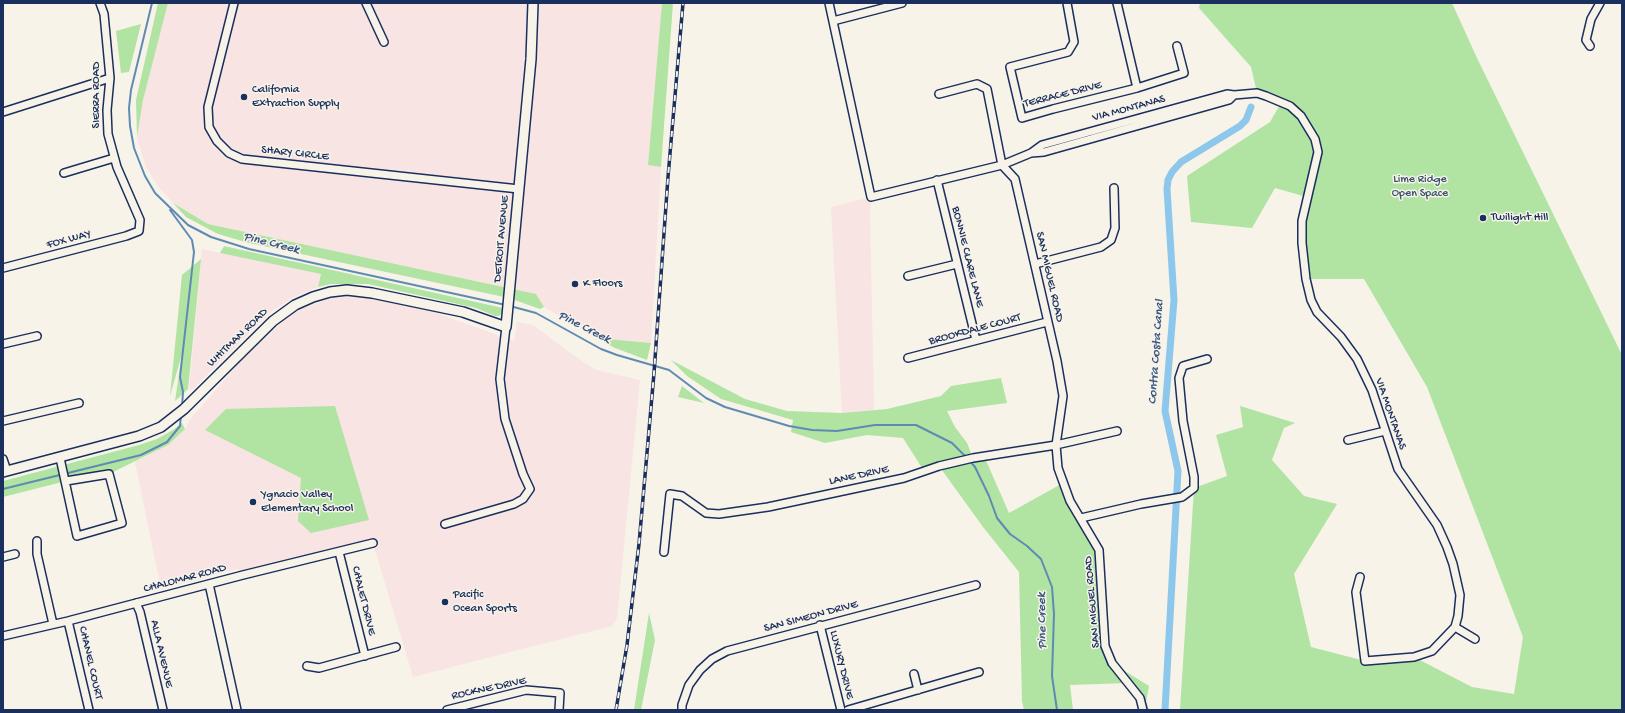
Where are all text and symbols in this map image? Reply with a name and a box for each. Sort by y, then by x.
street label: SIERRA ROAD [90,62,104,128]
street label: TERRACE DRIVE [1023,78,1103,112]
place label: California Extraction Supply [252,83,340,111]
marker: California Extraction Supply [239,92,249,102]
street label: VIA MONTANAS [1091,92,1167,126]
street label: SHARY CIRCLE [260,143,330,165]
park label: Lime Ridge Open Space [1392,173,1448,201]
street label: DETROIT AVENUE [491,195,513,283]
street label: BONNIE CLARE LANE [947,205,987,309]
place label: Twilight Hill [1491,211,1549,225]
marker: Twilight Hill [1478,213,1488,223]
street label: FOX WAY [45,227,93,253]
water label: Pine Creek [242,230,300,258]
street label: SAN MIGUEL ROAD [1032,230,1066,324]
place label: K Floors [583,277,622,291]
marker: K Floors [570,279,580,289]
water label: Contra Costa Canal [1146,299,1168,405]
street label: WHITMAN ROAD [205,305,271,371]
water label: Pine Creek [555,308,613,348]
street label: BROOKDALE COURT [927,311,1023,349]
street label: VIA MONTANAS [1371,376,1409,452]
street label: LANE DRIVE [828,463,890,489]
place label: Ygnacio Valley Elementary School [261,488,353,516]
marker: Ygnacio Valley Elementary School [248,497,258,507]
street label: SAN MIGUEL ROAD [1082,555,1104,649]
street label: CHALOMAR ROAD [142,561,228,597]
street label: CHALET DRIVE [347,565,379,637]
place label: Pacific Ocean Sports [453,588,517,616]
water label: Pine Creek [1035,592,1051,650]
marker: Pacific Ocean Sports [440,597,450,607]
street label: SAN SIMEON DRIVE [762,598,860,636]
street label: ALLA AVENUE [146,619,176,689]
street label: CHANEL COURT [75,625,105,701]
street label: LUXURY DRIVE [825,629,857,701]
street label: ROCKNE DRIVE [450,674,528,704]

